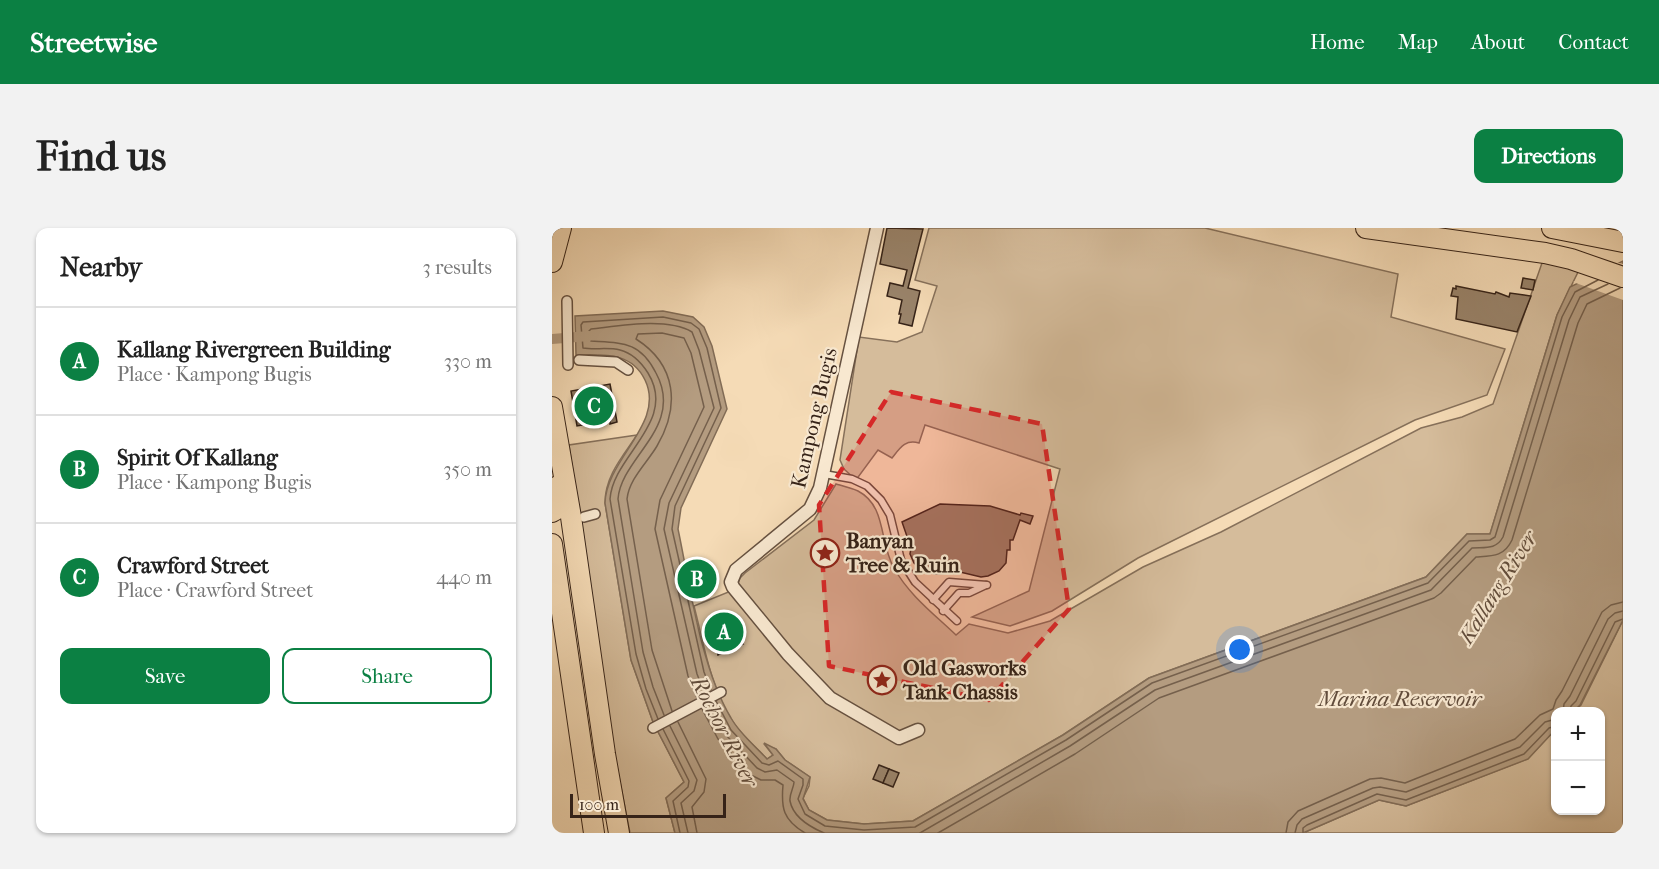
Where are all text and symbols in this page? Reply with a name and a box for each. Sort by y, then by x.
text: Streetwise [30,26,157,59]
text: Home [1310,30,1365,54]
text: Map [1398,30,1438,54]
text: About [1471,30,1525,54]
text: Contact [1558,30,1629,54]
button: Directions [1474,129,1623,183]
text: Find us [36,132,166,181]
text: Nearby [60,252,142,283]
text: 3 results [423,256,492,279]
text: Kallang Rivergreen Building [117,337,390,363]
street label: Kampong Bugis [786,345,842,491]
text: A [73,350,86,373]
text: 330 m [444,350,492,373]
text: Place · Kampong Bugis [117,363,312,386]
pin: C [574,384,614,429]
text: Spirit Of Kallang [117,445,278,471]
text: B [73,458,86,481]
text: 350 m [443,458,492,481]
text: Place · Kampong Bugis [117,471,312,494]
water label: Kallang River [1452,525,1544,650]
place label: Banyan Tree & Ruin [845,529,961,577]
place icon: Banyan Tree & Ruin [809,537,841,569]
text: Crawford Street [117,553,269,579]
pin: B [678,556,716,602]
text: C [73,566,86,589]
text: 440 m [436,566,492,589]
text: Place · Crawford Street [117,579,313,602]
pin: A [704,610,744,654]
your location [1225,635,1254,664]
button: Save [60,648,270,704]
button: Share [282,648,492,704]
place label: Old Gasworks Tank Chassis [902,656,1027,704]
place icon: Old Gasworks Tank Chassis [866,664,898,696]
water label: Rochor River [684,670,764,793]
water label: Marina Reservoir [1317,686,1484,712]
map controls [1551,707,1605,815]
button: + [1551,707,1605,761]
button: − [1551,761,1605,815]
scale bar [570,791,726,818]
text: 100 m [579,795,619,814]

